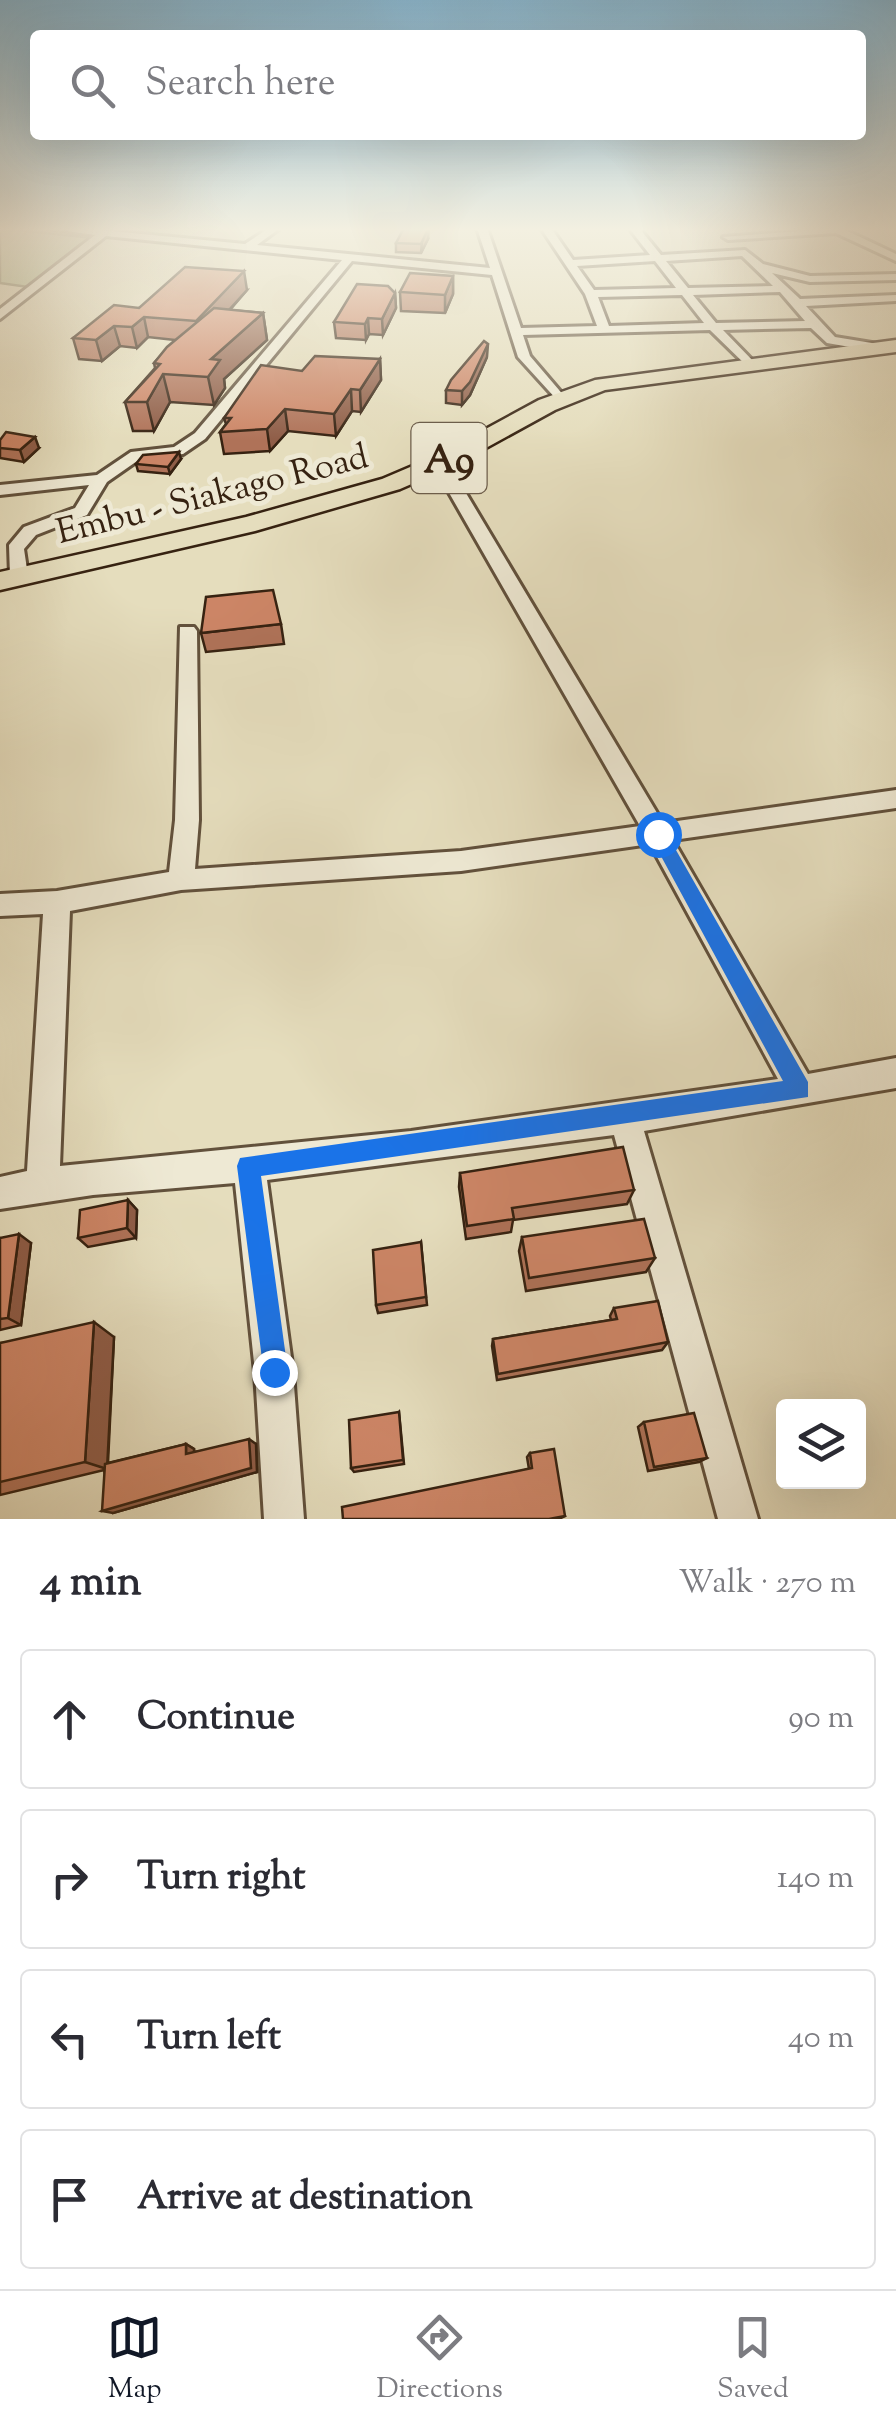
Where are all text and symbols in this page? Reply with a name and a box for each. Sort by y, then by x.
search box [30,30,866,140]
icon: search [65,58,120,113]
text: Search here [145,58,336,112]
road number: A9 [412,423,486,493]
street label: Embu - Siakago Road [52,433,374,560]
route start [636,812,682,858]
route end [252,1350,298,1396]
map controls [776,1399,866,1489]
button: layers [776,1399,866,1489]
text: 4 min [40,1554,142,1614]
text: Walk · 270 m [679,1561,856,1607]
icon: ahead [42,1692,97,1747]
text: Continue [137,1692,295,1746]
text: 90 m [788,1696,854,1742]
icon: right [42,1852,97,1907]
text: Turn right [137,1852,305,1906]
text: 140 m [777,1856,854,1902]
icon: left [42,2012,97,2067]
text: Turn left [137,2012,281,2066]
text: 40 m [788,2016,854,2062]
icon: arrive [42,2172,97,2227]
text: Arrive at destination [137,2172,473,2226]
tab: Map [107,2310,162,2410]
tab: Directions [376,2310,503,2410]
tab: Saved [717,2310,789,2410]

